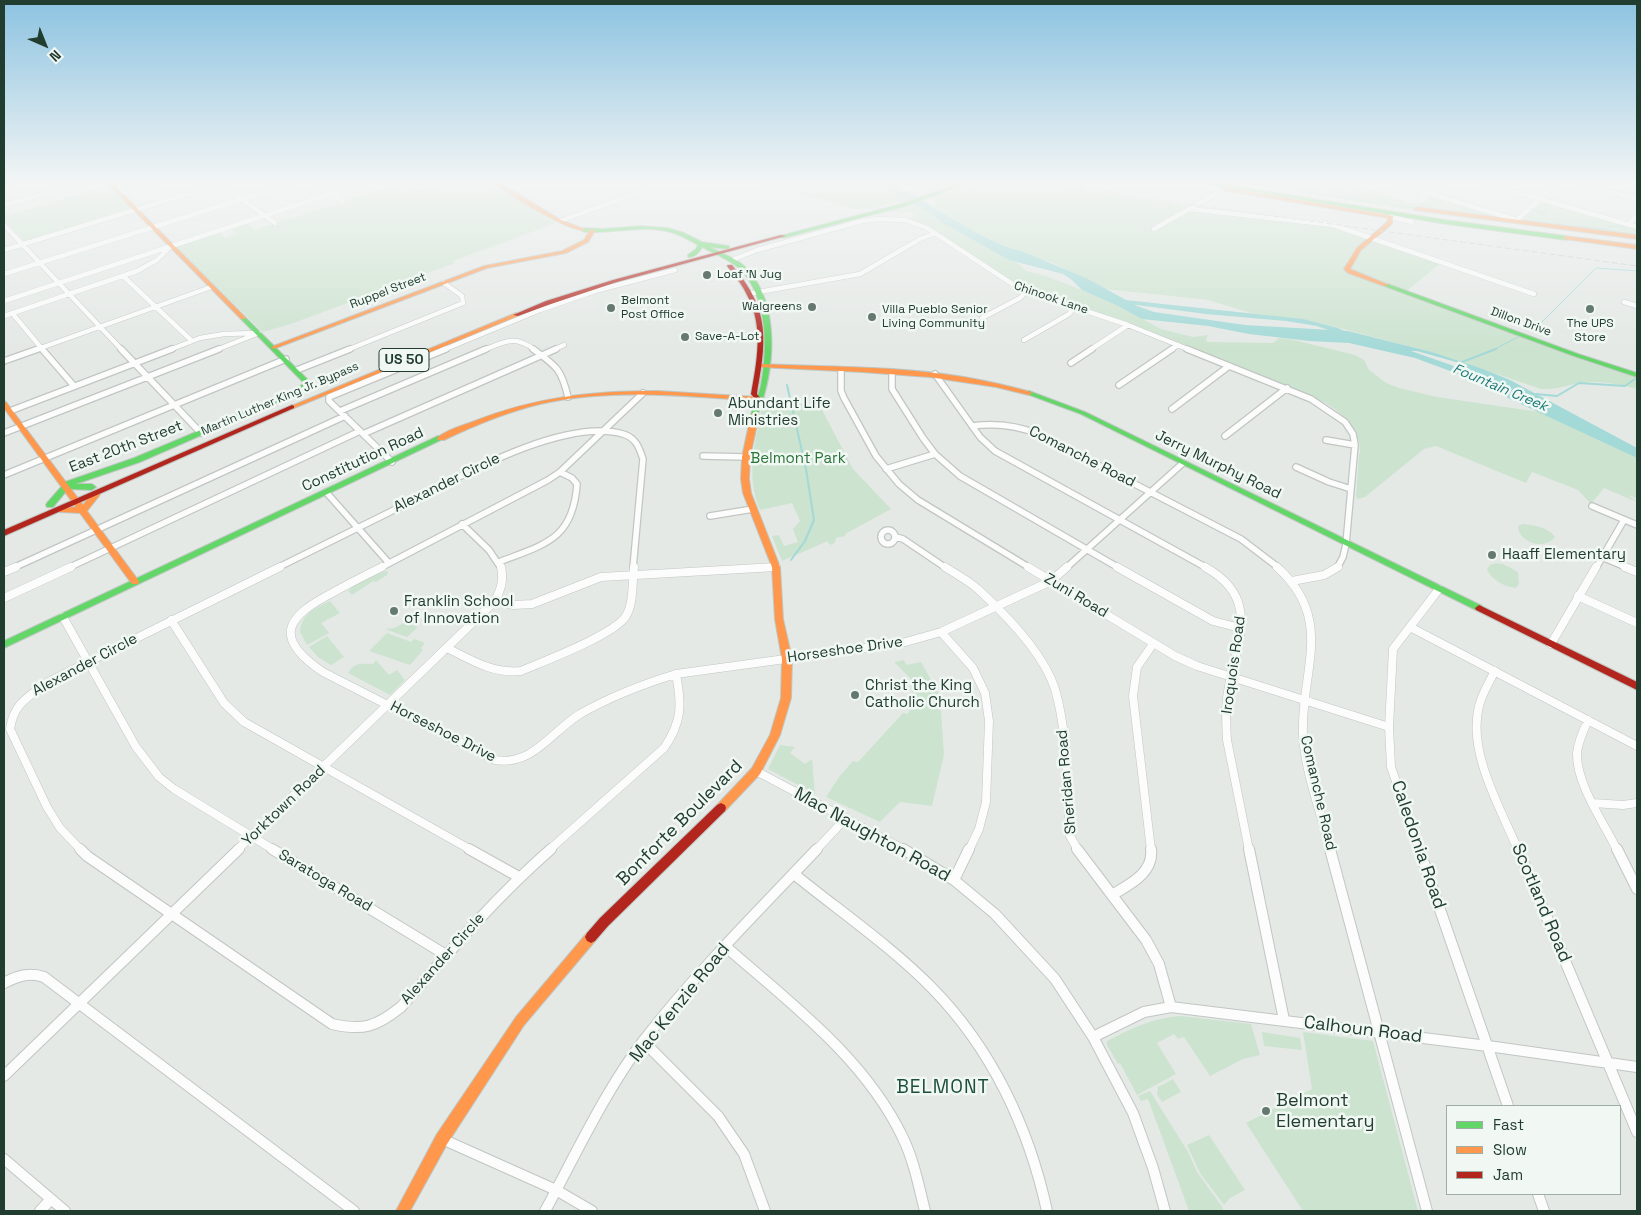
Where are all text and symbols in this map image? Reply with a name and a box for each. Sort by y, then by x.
north arrow [20,20,70,70]
text: N [46,46,65,66]
place label: Loaf 'N Jug [717,268,782,282]
marker: Loaf 'N Jug [701,269,713,281]
street label: Ruppel Street [348,270,428,312]
street label: Chinook Lane [1012,279,1090,317]
place label: Belmont Post Office [621,294,684,322]
place label: Walgreens [742,300,802,314]
marker: Walgreens [806,301,818,313]
marker: Belmont Post Office [605,302,617,314]
place label: Villa Pueblo Senior Living Community [882,303,988,331]
marker: The UPS Store [1584,303,1596,315]
street label: Dillon Drive [1489,304,1553,340]
marker: Villa Pueblo Senior Living Community [866,311,878,323]
place label: The UPS Store [1566,317,1614,345]
place label: Save-A-Lot [695,330,760,344]
marker: Save-A-Lot [679,331,691,343]
road number: US 50 [379,348,429,372]
street label: Martin Luther King Jr. Bypass [199,359,361,439]
water label: Fountain Creek [1450,360,1550,416]
place label: Abundant Life Ministries [728,395,831,430]
marker: Abundant Life Ministries [712,407,724,419]
street label: East 20th Street [67,417,185,477]
street label: Comanche Road [1026,422,1138,492]
street label: Constitution Road [299,424,427,496]
street label: Jerry Murphy Road [1152,427,1284,503]
street label: Alexander Circle [391,449,503,517]
park label: Belmont Park [750,450,846,468]
place label: Haaff Elementary [1502,546,1626,564]
marker: Haaff Elementary [1486,549,1498,561]
street label: Zuni Road [1041,570,1111,622]
place label: Franklin School of Innovation [404,593,513,628]
marker: Franklin School of Innovation [388,605,400,617]
street label: Iroquois Road [1218,615,1250,715]
street label: Alexander Circle [29,630,141,700]
street label: Horseshoe Drive [786,633,904,667]
place label: Christ the King Catholic Church [865,677,980,712]
marker: Christ the King Catholic Church [849,689,861,701]
street label: Horseshoe Drive [387,698,499,766]
street label: Sheridan Road [1053,729,1081,835]
street label: Comanche Road [1296,734,1340,852]
street label: Bonforte Boulevard [613,756,747,890]
street label: Yorktown Road [239,762,329,850]
street label: Caledonia Road [1386,778,1450,912]
street label: Mac Naughton Road [790,783,954,887]
street label: Scotland Road [1506,840,1576,966]
street label: Saratoga Road [275,846,375,916]
street label: Alexander Circle [397,910,489,1008]
street label: Mac Kenzie Road [625,939,735,1067]
street label: Calhoun Road [1302,1012,1424,1048]
district label: BELMONT [895,1077,991,1099]
place label: Belmont Elementary [1276,1090,1374,1132]
marker: Belmont Elementary [1260,1105,1272,1117]
legend [1446,1105,1621,1195]
text: Fast [1493,1115,1524,1134]
text: Slow [1493,1140,1527,1159]
text: Jam [1493,1165,1523,1184]

